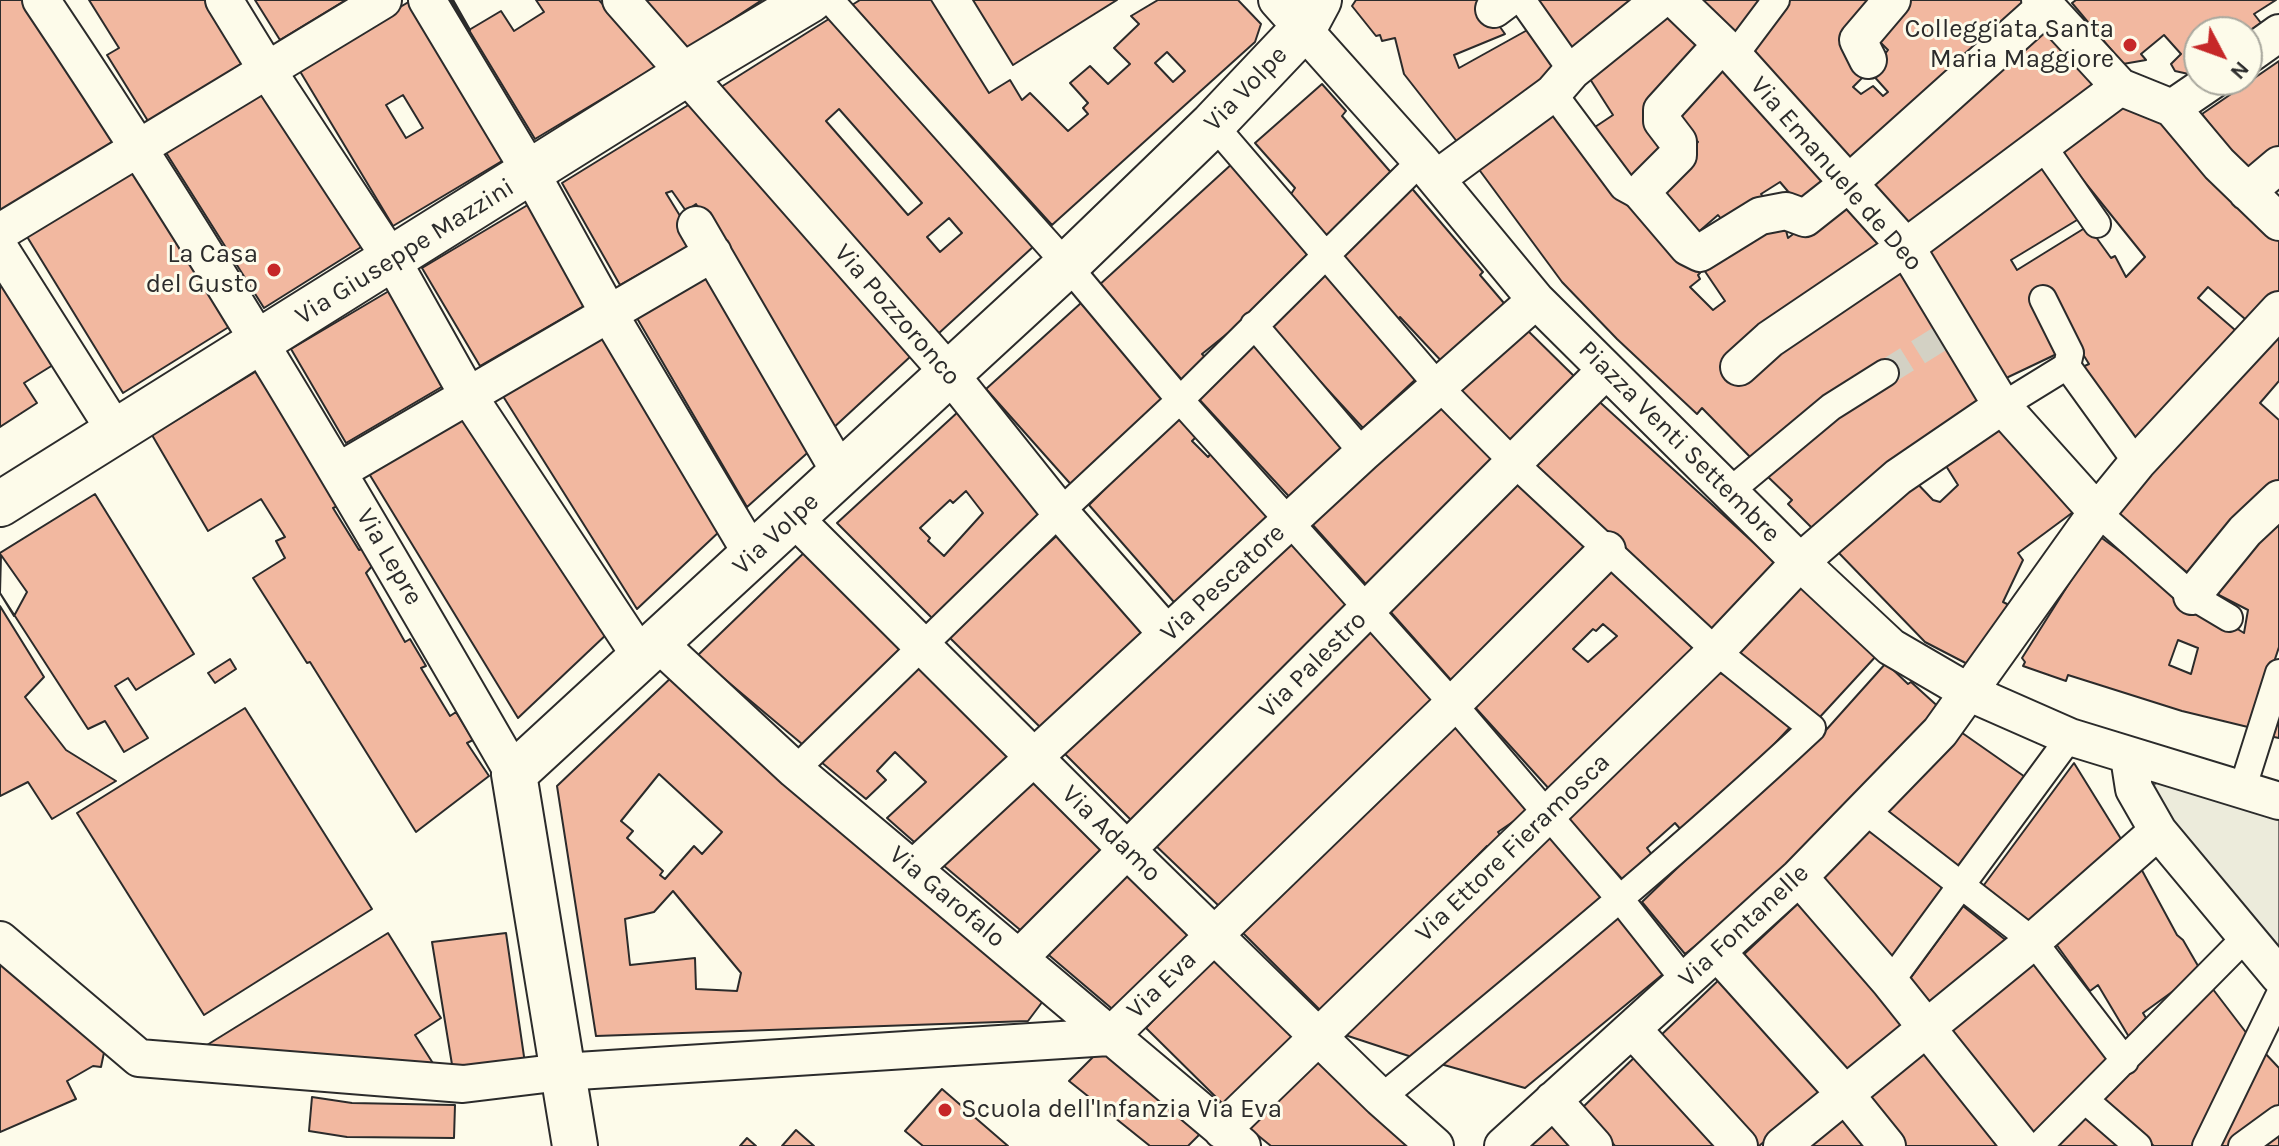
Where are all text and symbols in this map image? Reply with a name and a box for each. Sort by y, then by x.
place label: Colleggiata Santa Maria Maggiore [1904,14,2114,76]
north arrow [2183,16,2263,96]
marker: Colleggiata Santa Maria Maggiore [2121,36,2139,54]
street label: Via Volpe [1198,40,1294,138]
text: N [2225,56,2255,85]
street label: Via Emanuele de Deo [1743,70,1929,278]
street label: Via Giuseppe Mazzini [290,172,520,332]
street label: Via Pozzoronco [827,238,967,392]
place label: La Casa del Gusto [146,239,258,300]
marker: La Casa del Gusto [265,261,283,279]
street label: Piazza Venti Settembre [1572,335,1786,549]
street label: Via Volpe [726,486,826,582]
street label: Via Lepre [349,503,429,611]
street label: Via Pescatore [1154,517,1292,649]
street label: Via Palestro [1253,605,1373,725]
street label: Via Ettore Fieramosca [1409,747,1617,949]
street label: Via Adamo [1055,779,1167,889]
street label: Via Garofalo [882,839,1012,955]
street label: Via Fontanelle [1672,858,1816,994]
street label: Via Eva [1121,944,1203,1026]
place label: Scuola dell'Infanzia Via Eva [961,1094,1282,1126]
marker: Scuola dell'Infanzia Via Eva [936,1101,954,1119]

